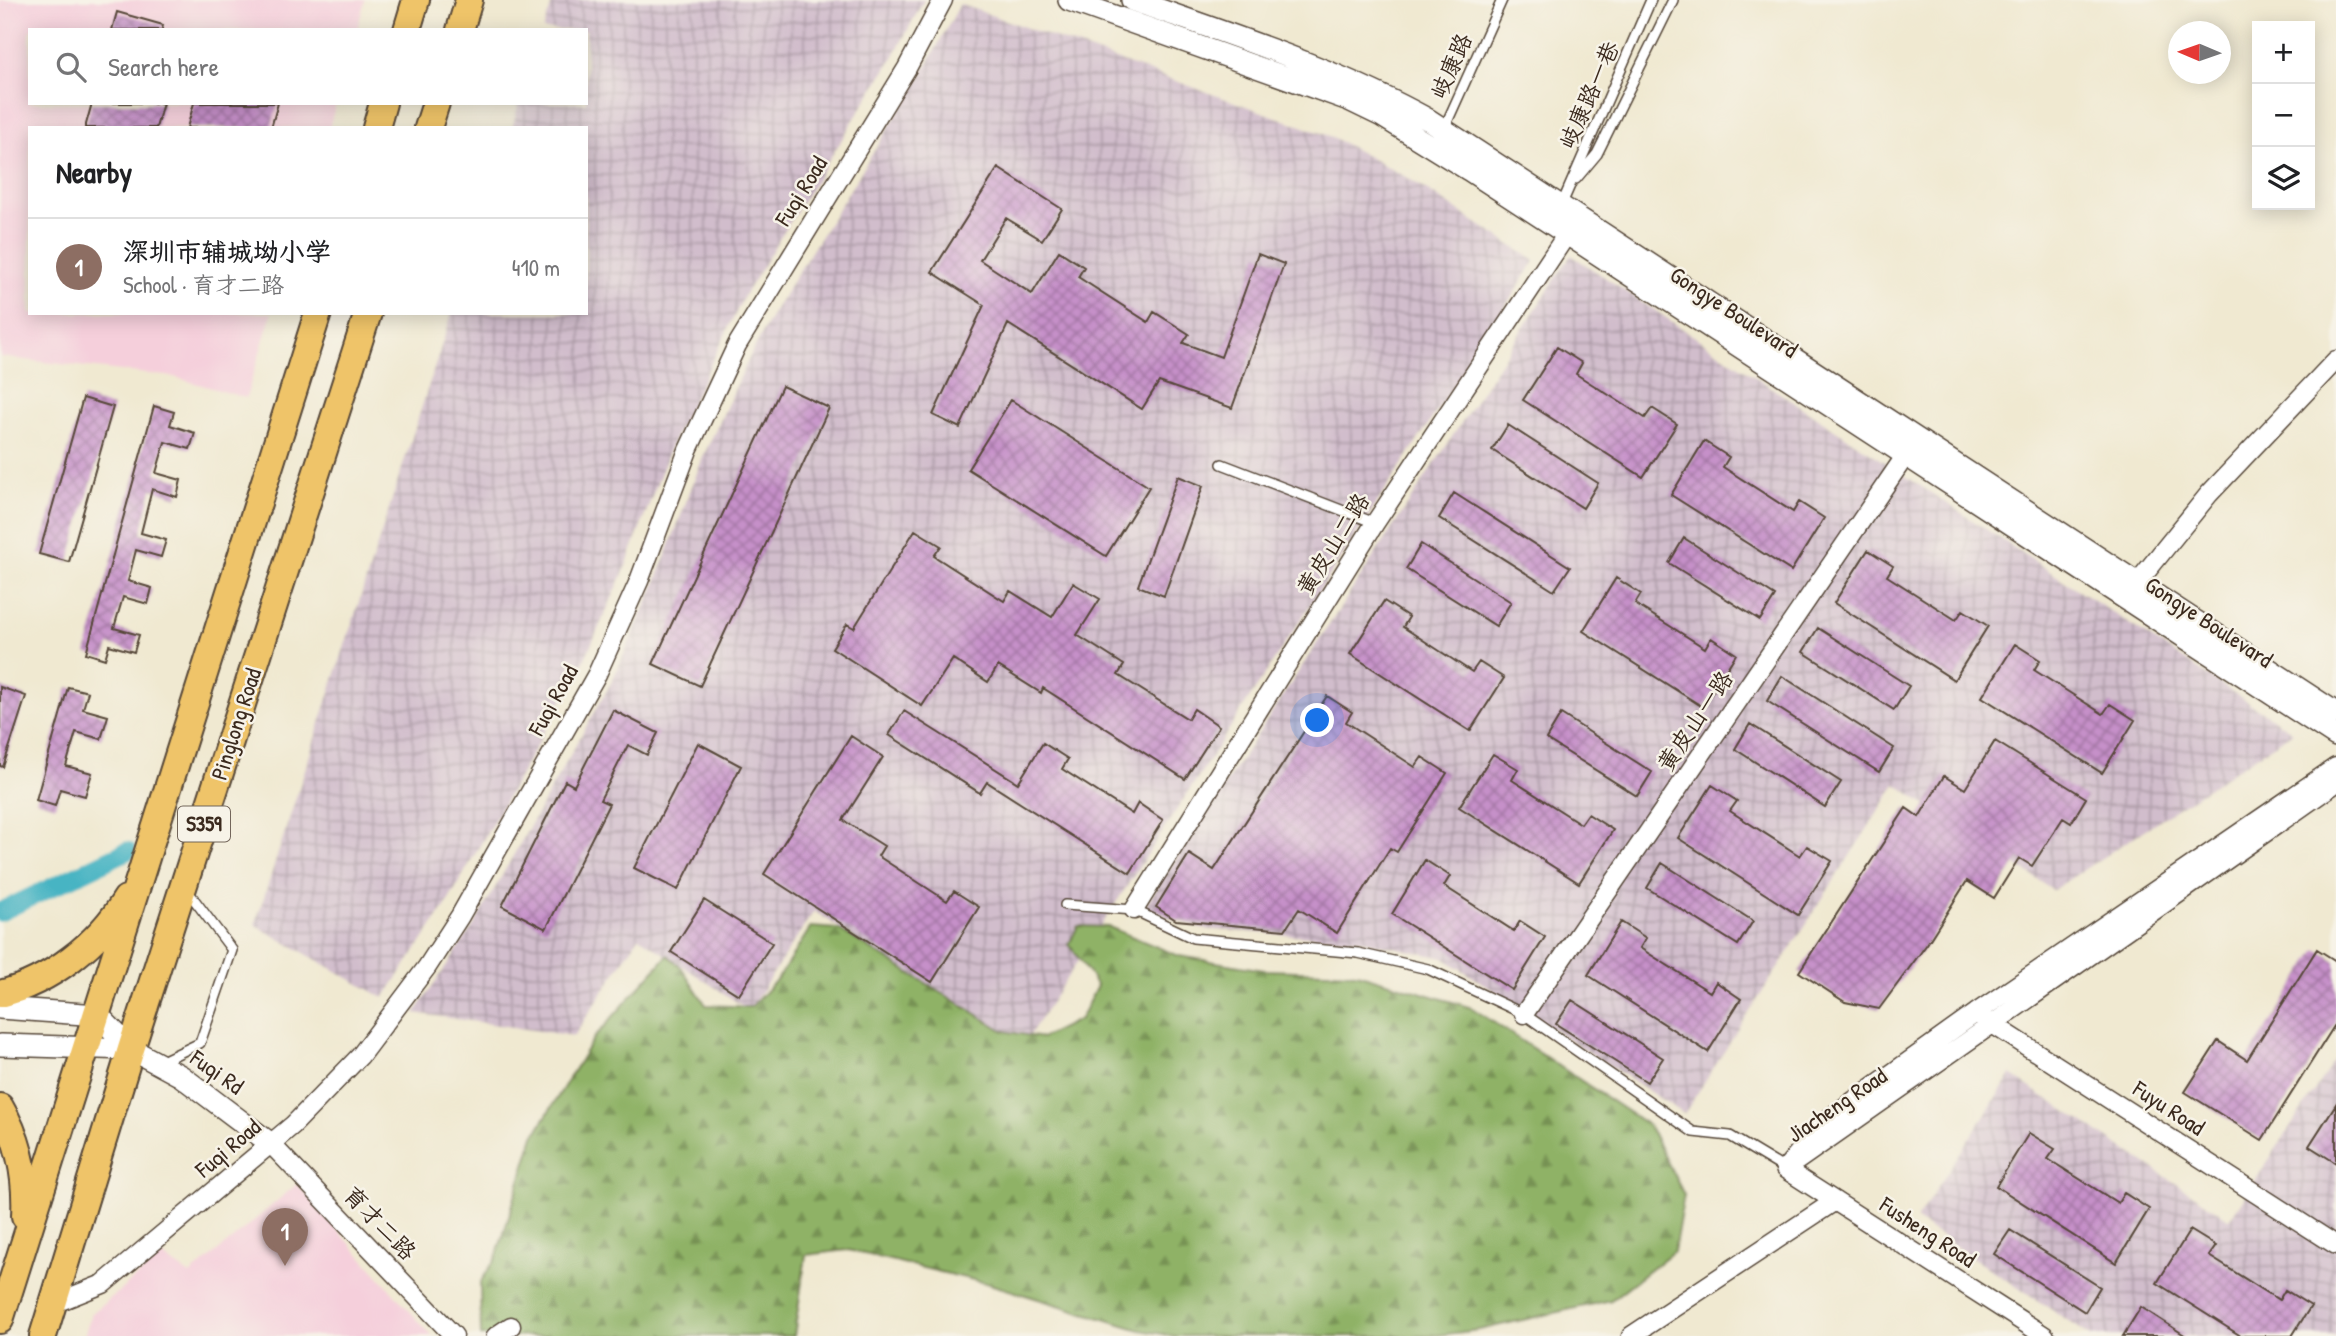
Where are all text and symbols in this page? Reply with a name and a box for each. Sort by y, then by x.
north arrow [2168,21,2231,84]
map controls [2252,21,2315,210]
button: + [2252,21,2315,84]
search box [28,28,588,105]
street label: 岐康路 [1422,28,1479,104]
street label: 岐康路一巷 [1551,35,1626,154]
icon: search [52,48,90,86]
text: Search here [108,49,219,84]
button: − [2252,84,2315,147]
button: layers [2252,147,2315,210]
street label: Fuqi Road [767,150,834,232]
text: Nearby [56,152,132,192]
text: 深圳市辅城坳小学 [123,234,331,269]
text: 1 [75,252,83,283]
text: 410 m [512,252,560,283]
street label: Gongye Boulevard [1664,259,1804,365]
text: School · 育才二路 [123,269,284,300]
street label: 黄皮山二路 [1289,487,1376,601]
street label: Gongye Boulevard [2139,569,2279,675]
street label: Fuqi Road [520,659,585,742]
street label: Pinglong Road [203,664,268,784]
street label: 黄皮山一路 [1650,664,1740,777]
your location [1300,703,1334,737]
road number: S359 [178,806,230,842]
street label: Fuqi Rd [184,1042,250,1101]
street label: Jiacheng Road [1781,1060,1893,1149]
street label: Fuyu Road [2127,1072,2211,1142]
street label: Fuqi Road [188,1111,267,1185]
street label: 育才二路 [337,1179,423,1267]
street label: Fusheng Road [1873,1188,1982,1274]
pin: 1 [262,1208,308,1266]

